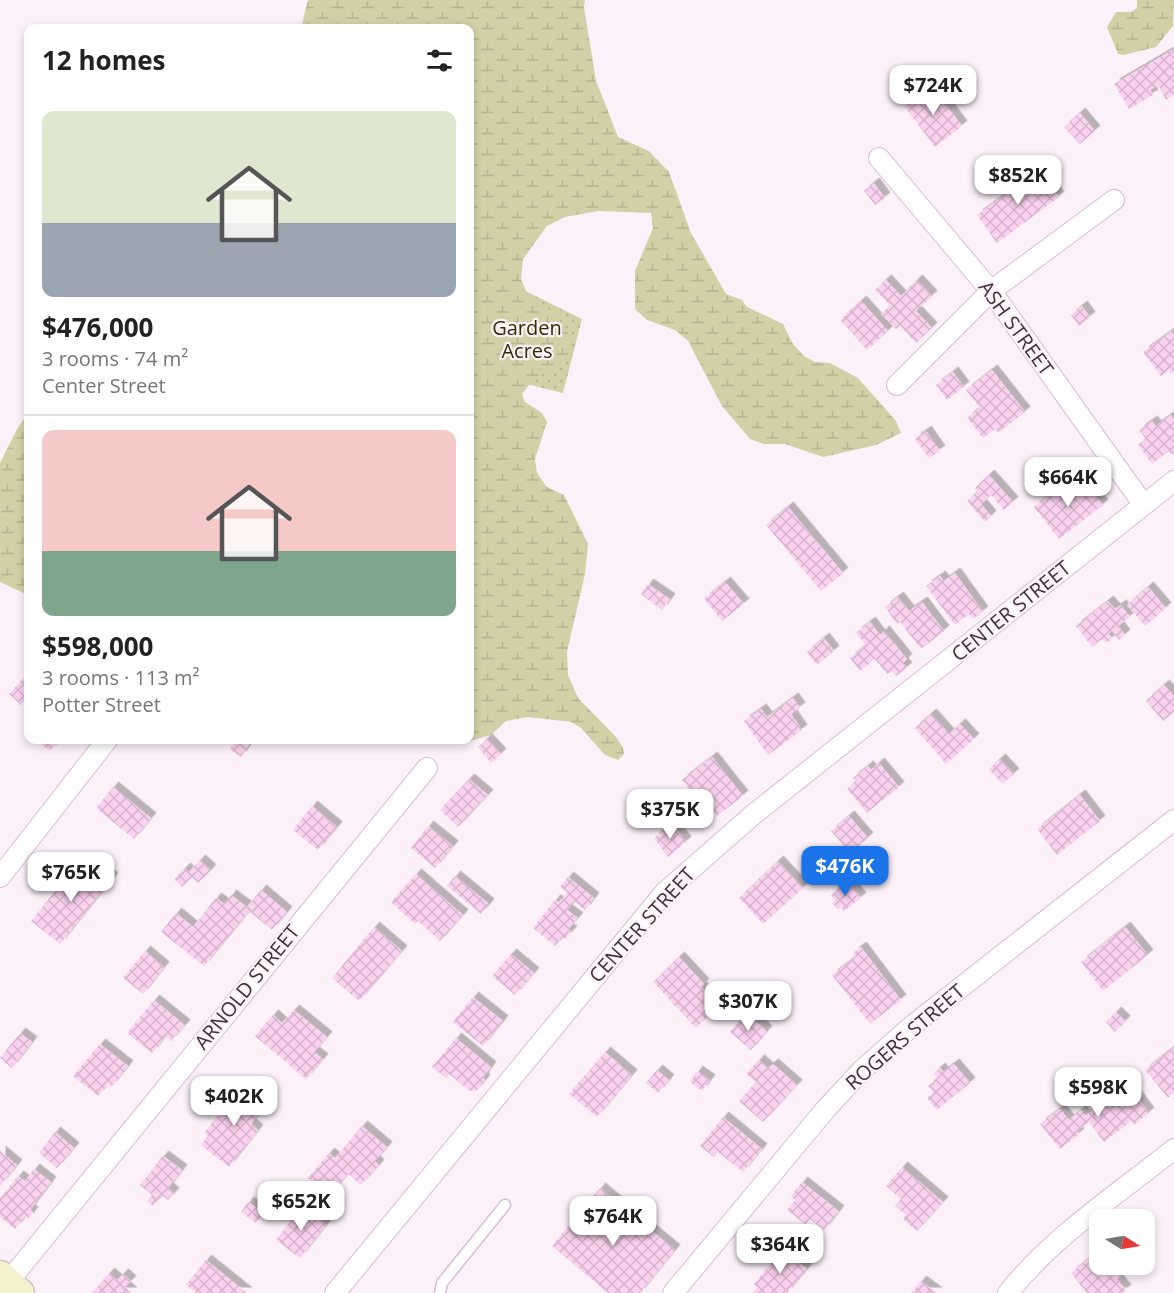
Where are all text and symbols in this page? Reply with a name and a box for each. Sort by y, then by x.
text: 12 homes [42,42,166,78]
icon: filters [423,44,456,77]
pin: $724K [891,65,975,116]
text: $724K [903,71,963,98]
icon: home [195,150,303,258]
pin: $852K [976,155,1060,206]
text: $852K [988,161,1048,188]
street label: ASH STREET [973,275,1060,381]
text: $476,000 [42,309,153,345]
park label: Garden Acres [492,314,562,364]
text: 3 rooms · 74 m² [42,345,188,372]
text: Center Street [42,372,166,399]
pin: $664K [1026,457,1110,508]
text: $664K [1038,463,1098,490]
icon: home [195,469,303,577]
street label: CENTER STREET [945,554,1076,667]
text: $598,000 [42,628,153,664]
text: 3 rooms · 113 m² [42,664,200,691]
text: Potter Street [42,691,161,718]
pin: $375K [628,789,712,840]
text: $375K [640,795,700,822]
pin: $476K [803,846,887,897]
pin: $765K [29,852,113,903]
text: $476K [815,852,875,879]
text: $765K [41,858,101,885]
street label: CENTER STREET [583,861,701,988]
street label: ARNOLD STREET [188,919,305,1055]
street label: ROGERS STREET [839,977,970,1096]
pin: $307K [706,981,790,1032]
text: $307K [718,987,778,1014]
pin: $598K [1056,1067,1140,1118]
text: $598K [1068,1073,1128,1100]
pin: $402K [192,1076,276,1127]
text: $402K [204,1082,264,1109]
pin: $652K [259,1181,343,1232]
text: $652K [271,1187,331,1214]
pin: $764K [571,1196,655,1247]
text: $764K [583,1202,643,1229]
north arrow [1089,1209,1155,1275]
map controls [1089,1209,1155,1275]
pin: $364K [738,1224,822,1275]
text: $364K [750,1230,810,1257]

